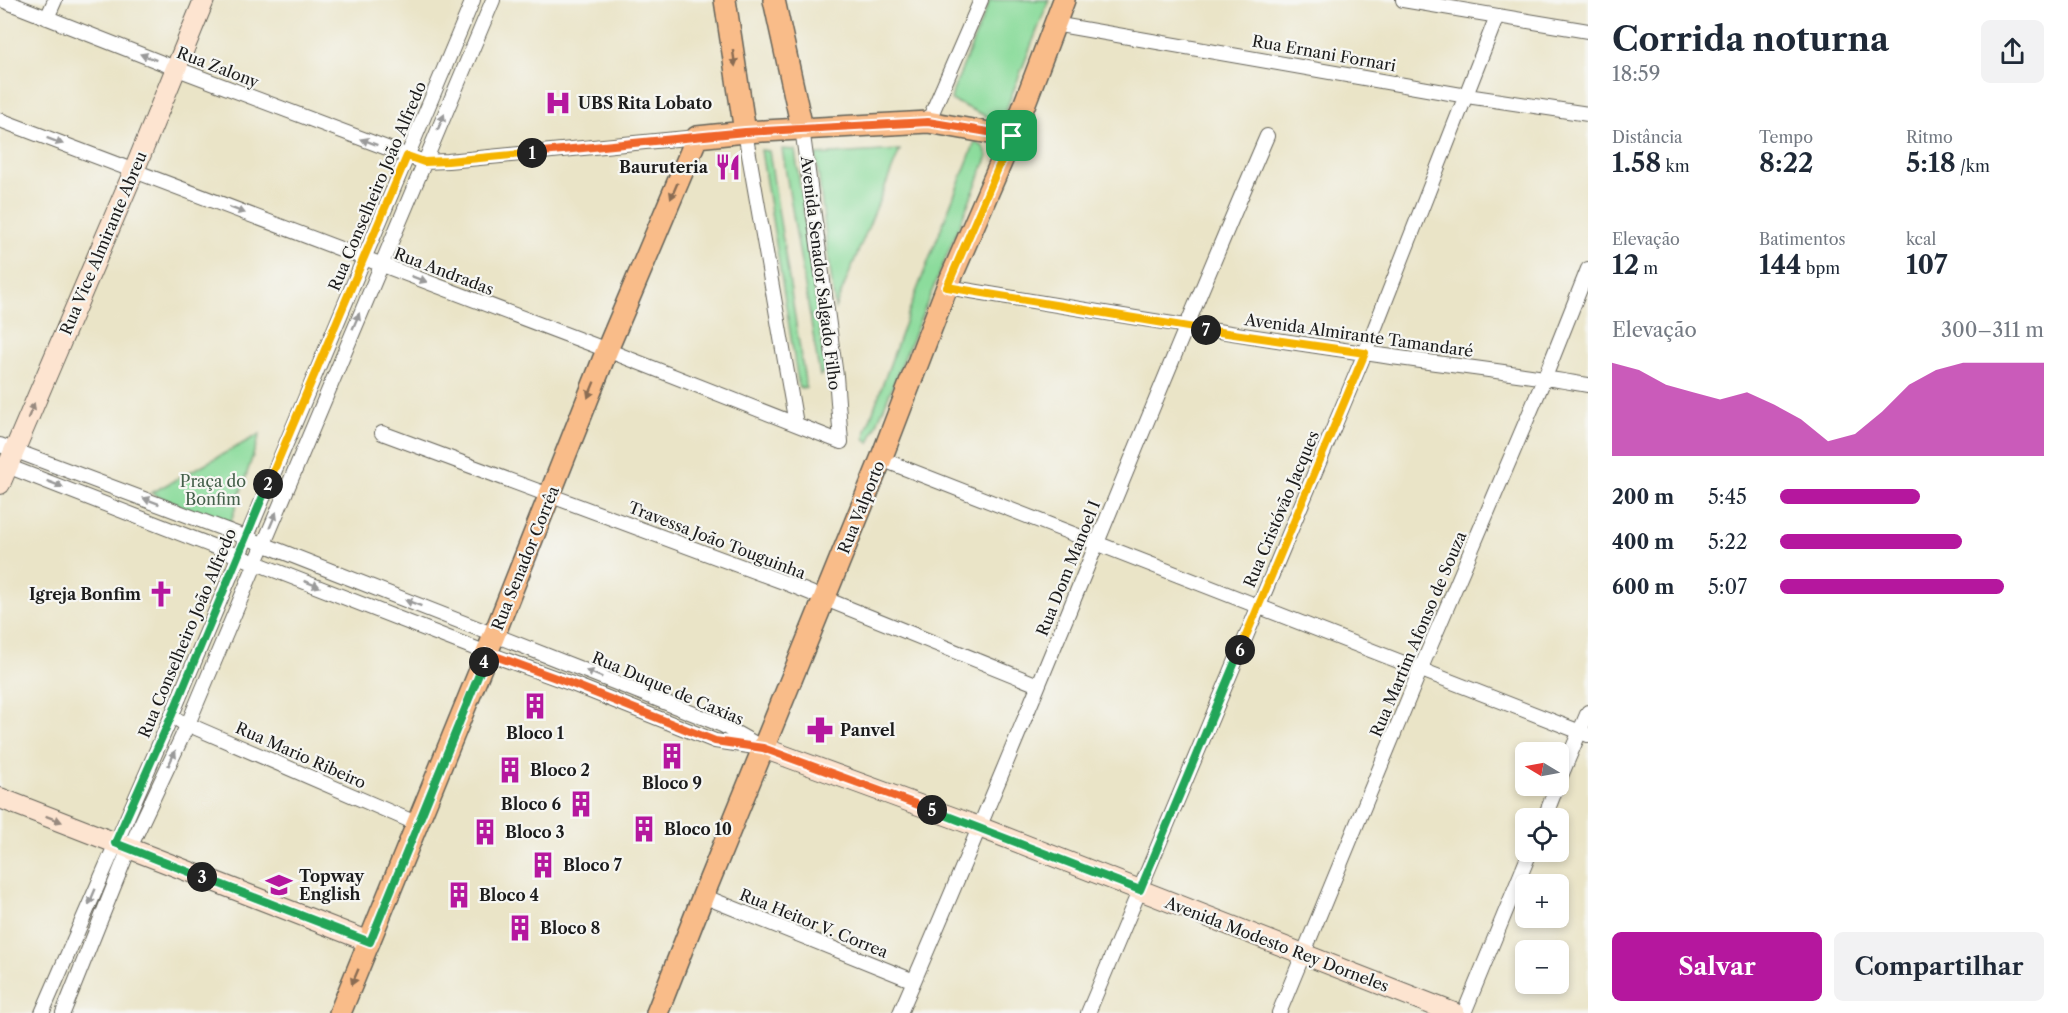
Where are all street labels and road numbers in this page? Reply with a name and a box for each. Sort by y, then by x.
street label: Rua Ernani Fornari [1250,30,1398,76]
street label: Rua Zalony [174,42,263,92]
street label: Rua Conselheiro João Alfredo [324,78,430,294]
street label: Rua Vice Almirante Abreu [55,148,151,338]
street label: Avenida Senador Salgado Filho [797,154,845,391]
street label: Rua Andradas [391,243,497,299]
street label: Avenida Almirante Tamandaré [1243,309,1475,361]
street label: Rua Cristóvão Jacques [1239,428,1323,590]
street label: Rua Valporto [833,457,889,556]
street label: Rua Senador Corrêa [487,482,563,633]
street label: Travessa João Touguinha [625,497,809,583]
street label: Rua Dom Manoel I [1032,497,1104,639]
street label: Rua Conselheiro João Alfredo [134,525,240,741]
street label: Rua Martim Afonso de Souza [1366,528,1471,740]
street label: Rua Duque de Caxias [589,647,747,729]
street label: Rua Mario Ribeiro [233,717,369,793]
street label: Rua Heitor V. Correa [737,884,892,962]
street label: Avenida Modesto Rey Dorneles [1161,892,1392,996]

